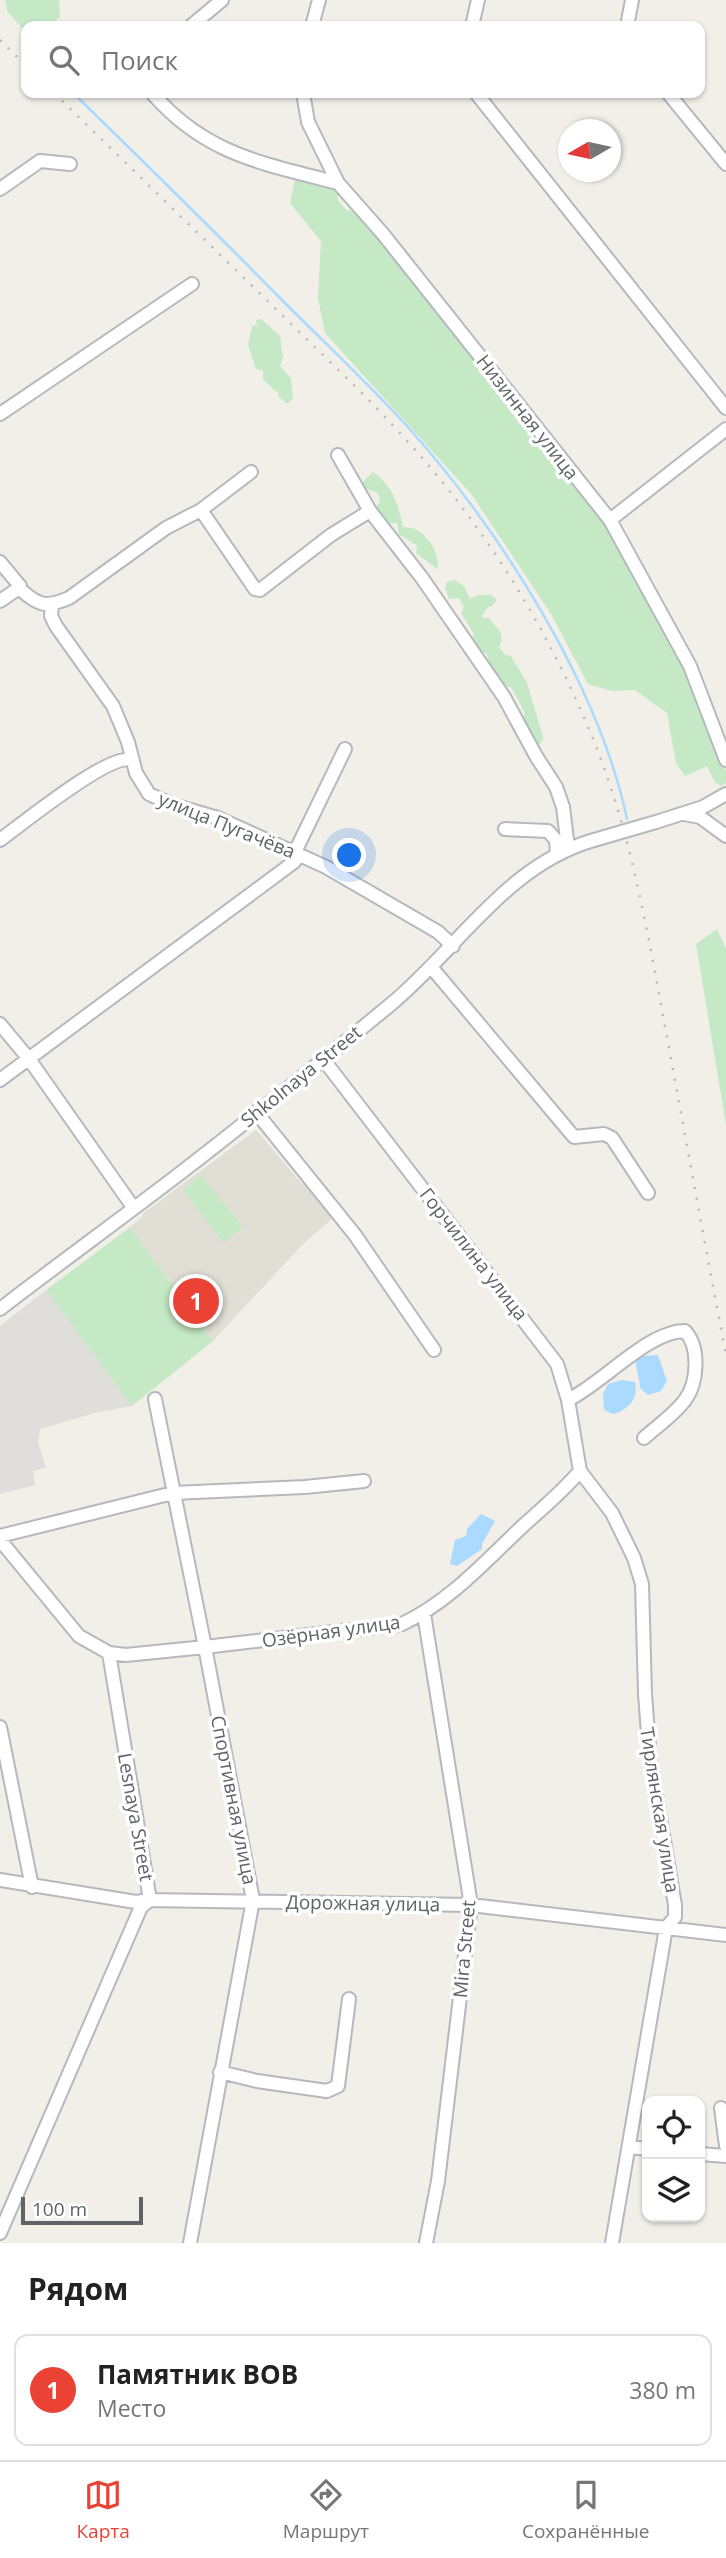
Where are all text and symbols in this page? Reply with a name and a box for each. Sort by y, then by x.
search box [21,21,705,98]
icon: search [45,41,83,79]
text: Поиск [101,42,178,78]
north arrow [558,119,621,182]
street label: Низинная улица [471,349,585,485]
street label: улица Пугачёва [155,786,299,864]
your location [332,838,366,872]
street label: Shkolnaya Street [235,1019,367,1133]
street label: Горчилина улица [414,1182,534,1326]
pin: 1 [173,1275,219,1327]
street label: Озёрная улица [260,1608,402,1654]
street label: Спортивная улица [205,1713,263,1887]
street label: Тирлянская улица [634,1725,686,1895]
street label: Lesnaya Street [112,1751,160,1883]
street label: Дорожная улица [286,1889,440,1917]
street label: Mira Street [447,1899,481,1999]
map controls [642,2096,705,2222]
button: locate [642,2096,705,2159]
button: layers [642,2159,705,2222]
scale bar [21,2194,144,2226]
text: 100 m [32,2196,87,2222]
text: Рядом [28,2268,128,2309]
text: Памятник ВОВ [97,2356,298,2392]
text: 1 [46,2374,60,2406]
text: 380 m [629,2374,696,2406]
text: Место [97,2392,166,2424]
tab: Карта [76,2476,130,2544]
tab: Маршрут [283,2476,369,2544]
tab: Сохранённые [522,2476,650,2544]

